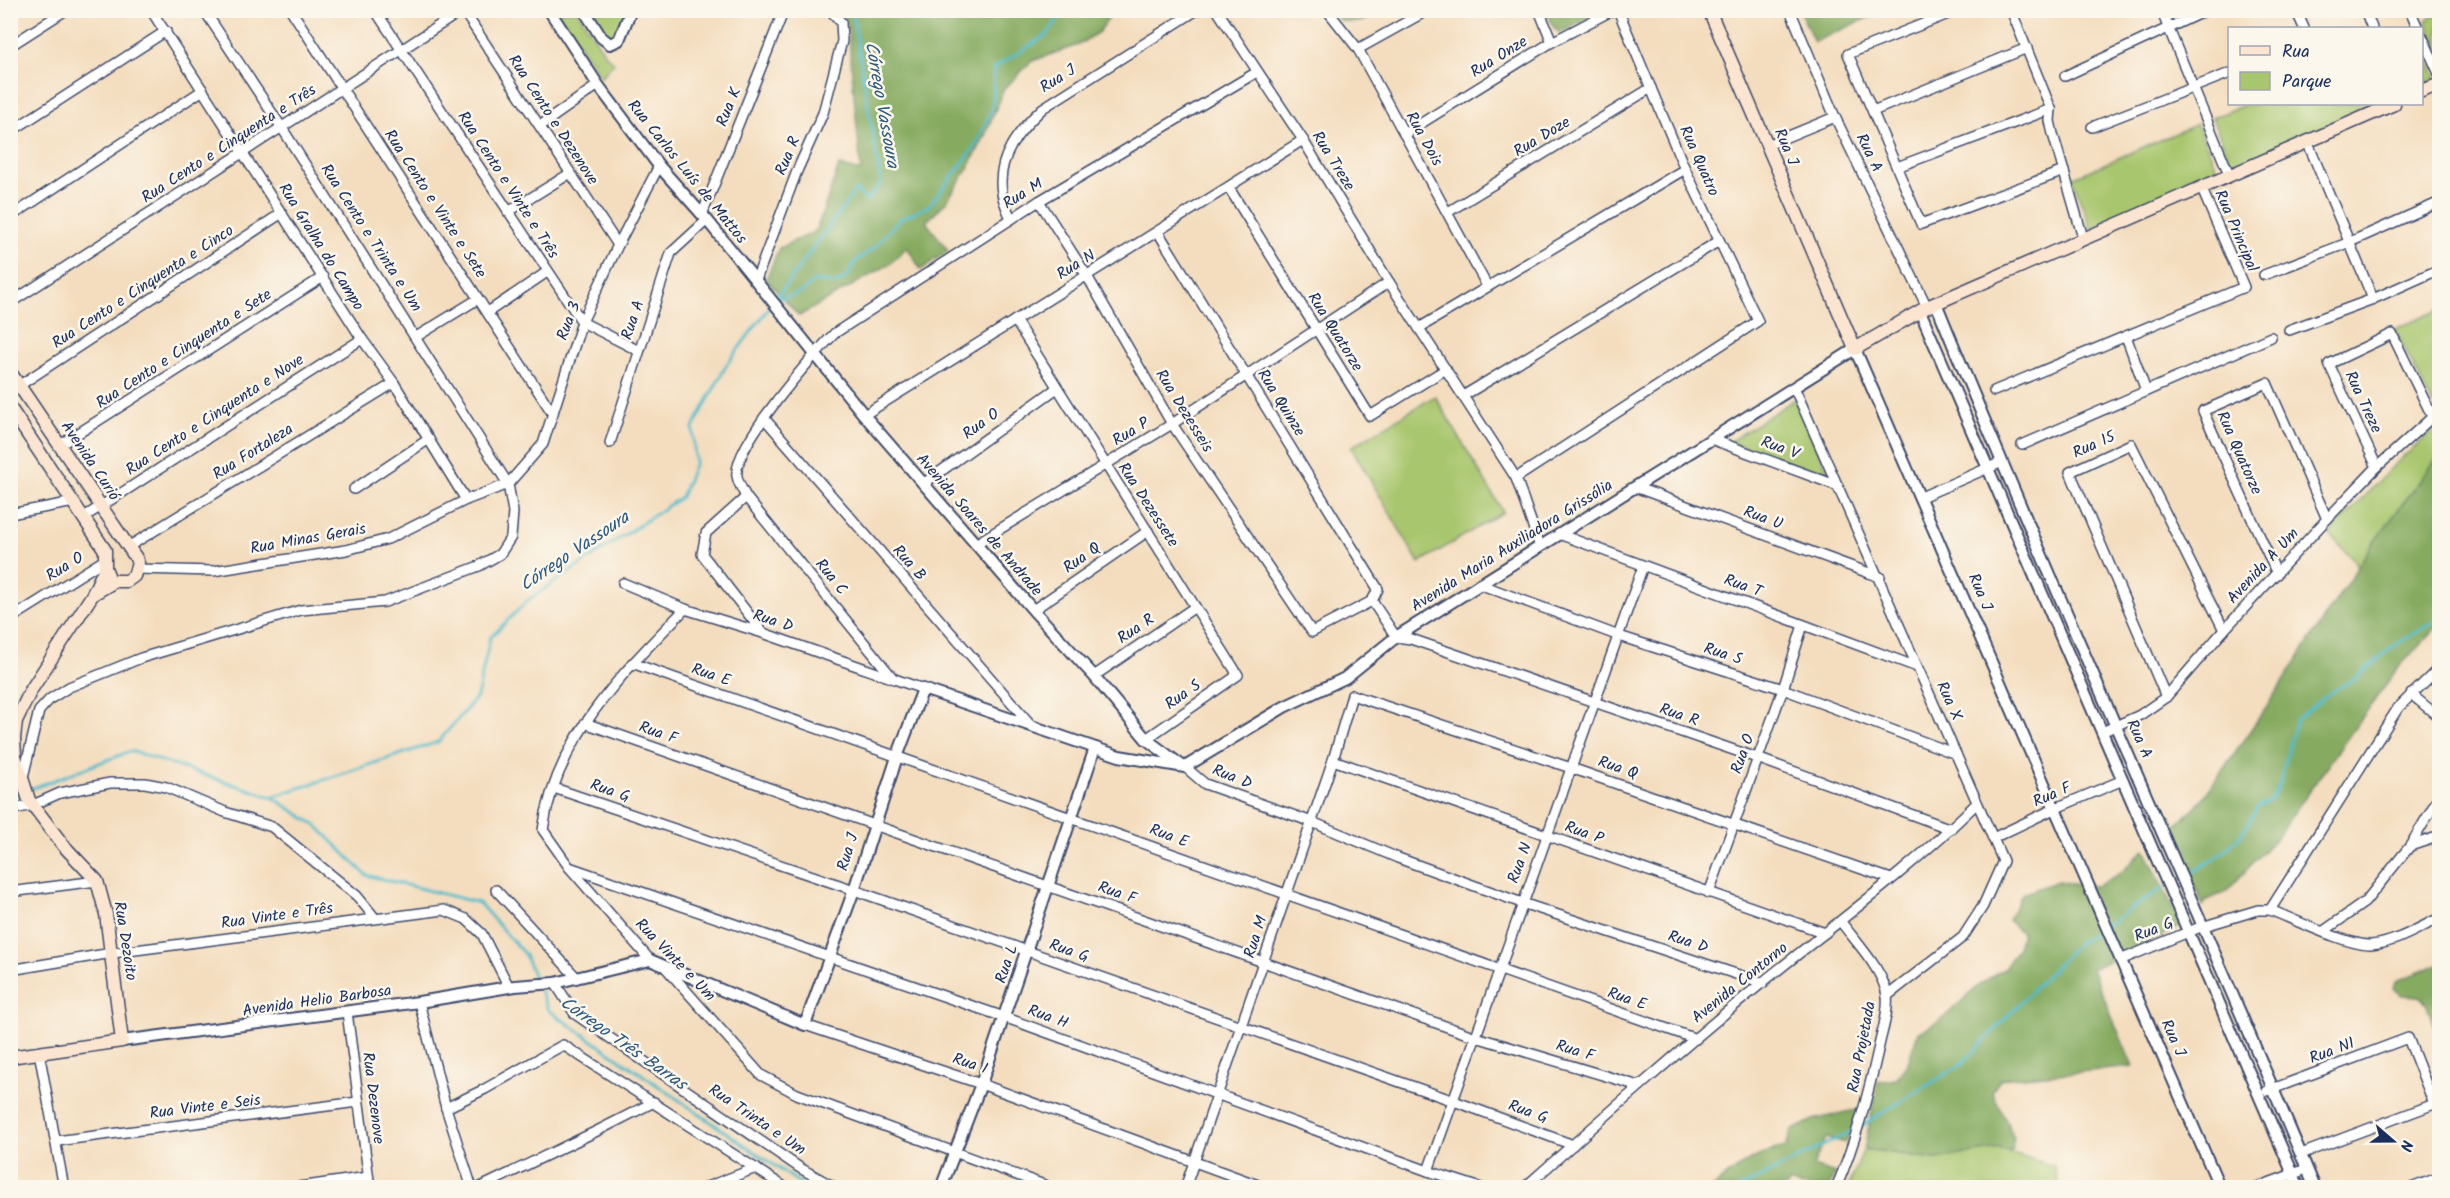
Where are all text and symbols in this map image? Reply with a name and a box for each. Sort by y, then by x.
legend [2228,27,2423,105]
street label: Rua Onze [1465,30,1533,84]
text: Rua [2282,38,2310,67]
water label: Córrego Vassoura [856,40,907,172]
street label: Rua Cento e Dezenove [501,50,605,190]
street label: Rua J [1035,58,1081,100]
text: Parque [2282,68,2331,97]
street label: Rua Cento e Cinquenta e Três [137,78,322,210]
street label: Rua K [710,83,748,130]
street label: Rua Carlos Luís de Mattos [621,94,753,250]
street label: Rua Cento e Vinte e Três [451,106,565,264]
street label: Rua Dois [1399,107,1449,171]
street label: Rua Doze [1509,110,1575,164]
street label: Rua Quatro [1672,122,1726,200]
street label: Rua J [1767,124,1805,170]
street label: Rua Cento e Vinte e Sete [377,125,493,283]
street label: Rua Treze [1305,126,1361,196]
street label: Rua A [1849,129,1889,177]
street label: Rua R [769,133,807,179]
street label: Rua Cento e Trinta e Um [314,159,428,317]
street label: Rua M [998,172,1048,216]
street label: Rua Gralha do Campo [272,178,370,316]
street label: Rua Principal [2207,186,2265,276]
street label: Rua Cento e Cinquenta e Cinco [47,219,239,355]
street label: Rua N [1052,243,1100,287]
street label: Rua Cento e Cinquenta e Sete [91,283,277,415]
street label: Rua Quatorze [1301,287,1369,377]
street label: Rua A [615,296,652,343]
street label: Rua 3 [550,298,588,344]
street label: Rua Cento e Cinquenta e Nove [121,348,309,482]
street label: Rua Dezesseis [1148,364,1220,458]
street label: Rua Quinze [1250,364,1312,442]
street label: Rua Treze [2338,367,2388,437]
street label: Rua O [957,402,1005,446]
street label: Rua Quatorze [2209,407,2269,499]
street label: Rua P [1108,411,1155,453]
street label: Avenida Curió [54,416,126,507]
street label: Rua Fortaleza [208,417,298,487]
street label: Rua 15 [2069,424,2121,465]
street label: Rua V [1757,430,1804,467]
street label: Avenida Soares de Andrade [910,448,1048,602]
street label: Rua Dezessete [1111,458,1185,552]
street label: Avenida Maria Auxiliadora Grissólia [1406,473,1618,619]
street label: Rua U [1740,499,1787,537]
water label: Córrego Vassoura [514,503,637,600]
street label: Rua Minas Gerais [248,516,368,561]
street label: Avenida A Um [2221,522,2305,610]
street label: Rua Q [1058,536,1106,580]
street label: Rua B [886,539,932,587]
street label: Rua O [41,545,89,588]
street label: Rua C [809,553,853,601]
street label: Rua T [1720,567,1767,605]
street label: Rua J [1961,569,1999,615]
street label: Rua D [750,603,796,639]
street label: Rua R [1112,607,1160,651]
street label: Rua S [1700,636,1746,672]
street label: Rua E [688,657,735,694]
street label: Rua S [1160,673,1207,717]
street label: Rua X [1929,677,1969,726]
street label: Rua R [1656,697,1702,733]
street label: Rua F [635,715,682,752]
street label: Rua A [2119,715,2159,763]
street label: Rua O [1724,730,1762,777]
street label: Rua Q [1594,749,1642,787]
street label: Rua D [1208,758,1256,796]
street label: Rua G [587,773,633,809]
street label: Rua F [2029,775,2077,814]
street label: Rua P [1561,814,1607,852]
street label: Rua E [1146,817,1193,855]
street label: Rua J [830,829,866,874]
street label: Rua N [1501,839,1539,887]
street label: Rua F [1094,875,1141,912]
street label: Rua Vinte e Três [219,896,335,936]
street label: Rua Dezoito [106,900,144,982]
street label: Rua G [2130,911,2178,949]
street label: Rua M [1237,912,1275,962]
street label: Rua Vinte e Um [629,913,722,1008]
street label: Rua D [1665,924,1711,960]
street label: Rua G [1046,933,1092,969]
street label: Avenida Contorno [1686,936,1794,1030]
street label: Rua L [989,941,1025,987]
street label: Avenida Helio Barbosa [241,978,393,1024]
street label: Rua E [1604,981,1651,1018]
water label: Córrego Três Barras [554,989,694,1100]
street label: Rua H [1024,998,1072,1036]
street label: Rua Projetada [1841,999,1883,1095]
street label: Rua J [2154,1015,2192,1061]
street label: Rua N1 [2306,1031,2358,1071]
street label: Rua F [1553,1033,1599,1069]
street label: Rua I [949,1046,991,1082]
street label: Rua Dezenove [355,1051,391,1145]
street label: Rua Trinta e Um [703,1078,811,1162]
street label: Rua Vinte e Seis [148,1088,262,1126]
street label: Rua G [1505,1093,1551,1131]
north arrow [2363,1111,2423,1171]
text: N [2392,1137,2419,1155]

